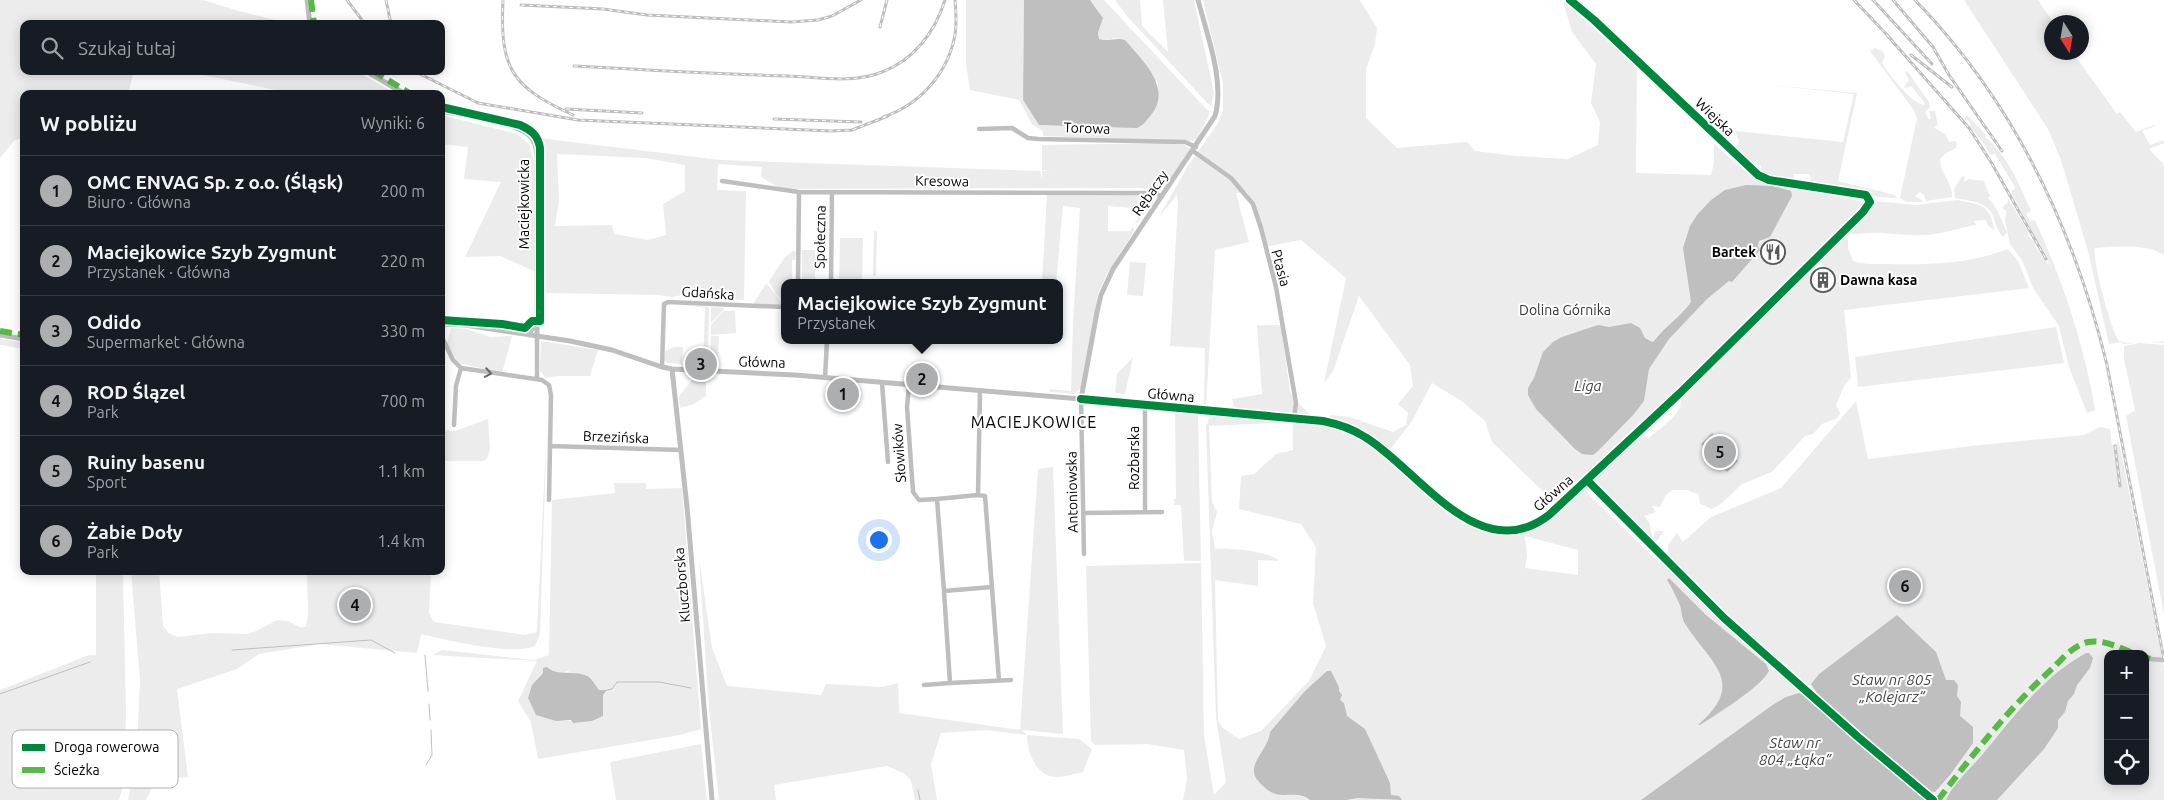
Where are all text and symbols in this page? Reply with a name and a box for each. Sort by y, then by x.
north arrow [2044,15,2089,60]
search box [20,20,445,75]
icon: search [38,34,66,62]
text: Szukaj tutaj [78,37,176,59]
street label: Wiejska [1692,95,1738,139]
text: W pobliżu [40,111,137,135]
text: Wyniki: 6 [361,114,425,132]
street label: Torowa [1063,119,1111,137]
street label: Maciejkowicka [516,159,532,249]
street label: Rębaczy [1129,167,1171,219]
text: OMC ENVAG Sp. z o.o. (Śląsk) [87,171,344,193]
street label: Kresowa [915,173,969,189]
text: 1 [51,182,61,200]
text: 200 m [380,182,425,200]
text: Biuro · Główna [87,193,191,211]
street label: Społeczna [811,205,829,269]
restaurant icon: Bartek [1760,239,1786,265]
text: Maciejkowice Szyb Zygmunt [87,241,336,263]
place label: Bartek [1712,244,1756,260]
street label: Ptasia [1268,248,1294,288]
text: 2 [51,252,61,270]
text: 220 m [380,252,425,270]
text: Przystanek · Główna [87,263,231,281]
building icon: Dawna kasa [1810,267,1836,293]
place label: Dawna kasa [1840,272,1917,288]
popup [781,279,1063,344]
street label: Gdańska [681,283,735,303]
text: Maciejkowice Szyb Zygmunt [797,292,1047,314]
park label: Dolina Górnika [1519,302,1611,318]
text: Odido [87,311,141,333]
text: Przystanek [797,314,875,332]
text: 3 [51,322,61,340]
text: 330 m [380,322,425,340]
text: Supermarket · Główna [87,333,245,351]
pin: 3 [685,345,717,383]
street label: Główna [738,353,786,371]
pin: 2 [906,360,938,398]
one-way arrow [483,367,492,377]
pin: 1 [827,375,859,413]
water label: Liga [1574,377,1602,394]
text: ROD Ślązel [87,381,185,403]
street label: Główna [1147,385,1195,405]
text: 4 [51,392,61,410]
text: 700 m [380,392,425,410]
text: Park [87,403,119,421]
district label: MACIEJKOWICE [971,413,1097,431]
street label: Słowików [889,423,909,483]
street label: Rozbarska [1126,426,1142,490]
street label: Brzezińska [583,428,649,446]
pin: 5 [1704,433,1736,471]
text: Ruiny basenu [87,451,205,473]
street label: Antoniowska [1063,451,1081,533]
text: 5 [51,462,61,480]
text: 1.1 km [377,462,425,480]
street label: Główna [1530,471,1576,515]
text: Sport [87,473,126,491]
text: Żabie Doły [87,521,183,543]
your location [866,527,892,553]
text: 6 [51,532,61,550]
text: 1.4 km [377,532,425,550]
text: Park [87,543,119,561]
street label: Kluczborska [671,547,693,623]
pin: 6 [1889,567,1921,605]
pin: 4 [339,586,371,624]
map controls [2104,650,2149,785]
button: + [2104,650,2149,695]
water label: Staw nr 805 „Kolejarz” [1851,671,1932,705]
button: − [2104,695,2149,740]
legend [12,730,178,788]
water label: Staw nr 804 „Łąka” [1759,734,1832,768]
text: Droga rowerowa [54,739,159,755]
button: locate [2104,740,2149,785]
text: Ścieżka [54,761,100,778]

